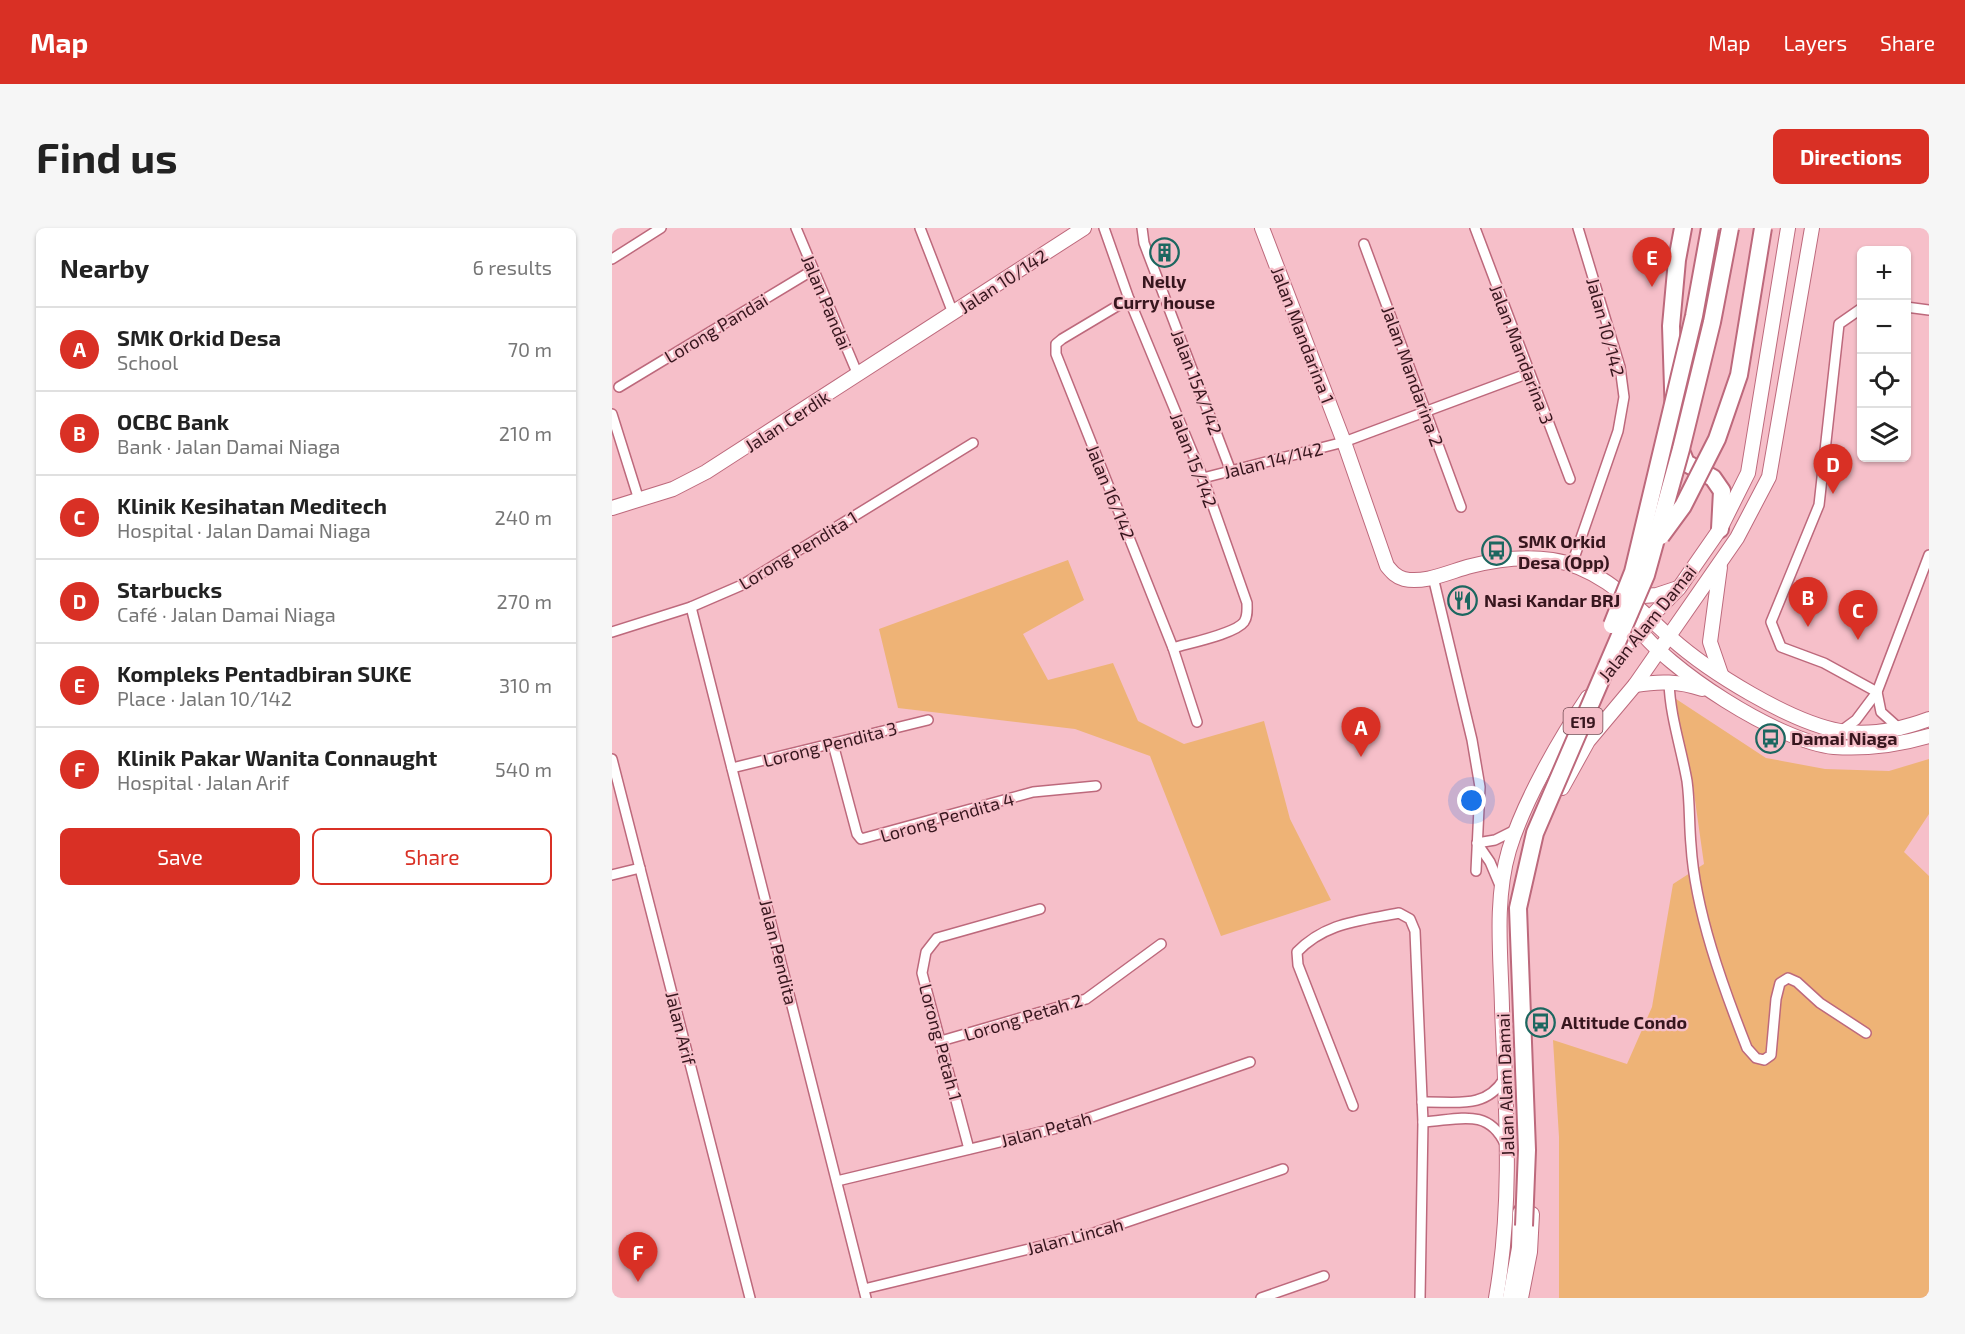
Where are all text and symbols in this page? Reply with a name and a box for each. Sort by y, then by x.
text: Map [30,25,88,59]
text: Map [1708,30,1750,55]
text: Layers [1783,30,1847,55]
text: Share [1880,30,1935,55]
button: Directions [1773,129,1929,184]
text: Find us [36,131,178,181]
building icon: Nelly Curry house [1148,236,1180,268]
pin: E [1632,238,1672,287]
street label: Jalan 10/142 [954,244,1052,318]
map controls [1857,246,1911,462]
button: + [1857,246,1911,300]
street label: Jalan Pandai [797,251,857,353]
text: Nearby [60,252,149,283]
text: 6 results [472,255,552,279]
street label: Jalan Mandarina 1 [1267,263,1339,407]
place label: Nelly Curry house [1113,270,1215,313]
street label: Jalan 10/142 [1582,275,1630,379]
street label: Jalan Mandarina 3 [1485,281,1559,427]
street label: Lorong Pandai [660,289,772,367]
button: − [1857,300,1911,354]
street label: Jalan Mandarina 2 [1377,303,1449,449]
text: SMK Orkid Desa [117,324,281,350]
street label: Jalan 15A/142 [1167,326,1227,438]
text: A [73,337,86,361]
text: 70 m [508,337,552,361]
text: School [117,350,178,374]
button: locate [1857,354,1911,408]
street label: Jalan Cerdik [740,385,834,457]
text: OCBC Bank [117,408,229,434]
button: layers [1857,408,1911,462]
street label: Jalan 15/142 [1166,409,1222,511]
text: B [73,421,86,445]
text: 210 m [499,421,552,445]
text: Bank · Jalan Damai Niaga [117,434,340,458]
street label: Jalan 14/142 [1221,437,1325,483]
street label: Jalan 16/142 [1082,441,1140,543]
pin: D [1814,444,1852,494]
text: Klinik Kesihatan Meditech [117,492,387,518]
text: C [74,505,85,529]
text: 240 m [494,505,552,529]
street label: Lorong Pendita 1 [735,506,861,594]
text: Hospital · Jalan Damai Niaga [117,518,371,542]
place label: SMK Orkid Desa (Opp) [1518,530,1610,573]
bus stop icon: SMK Orkid Desa (Opp) [1481,535,1513,567]
street label: Jalan Alam Damai [1593,560,1701,686]
text: Starbucks [117,576,222,602]
pin: B [1788,578,1828,627]
restaurant icon: Nasi Kandar BRJ [1447,584,1479,616]
text: D [73,589,86,613]
text: 270 m [496,589,552,613]
place label: Nasi Kandar BRJ [1484,589,1620,611]
pin: C [1838,590,1878,640]
text: Café · Jalan Damai Niaga [117,602,336,626]
text: Kompleks Pentadbiran SUKE [117,660,412,686]
text: E [74,673,85,697]
text: 310 m [499,673,552,697]
text: Place · Jalan 10/142 [117,686,292,710]
pin: A [1342,708,1380,757]
road number: E19 [1564,708,1602,734]
street label: Lorong Pendita 3 [761,717,899,771]
bus stop icon: Damai Niaga [1754,722,1786,754]
place label: Damai Niaga [1791,727,1897,749]
text: Klinik Pakar Wanita Connaught [117,744,437,770]
text: F [74,757,85,781]
text: 540 m [495,757,552,781]
text: Hospital · Jalan Arif [117,770,289,794]
your location [1457,786,1486,815]
street label: Lorong Pendita 4 [877,787,1017,847]
button: Save [60,828,300,885]
button: Share [312,828,552,885]
street label: Jalan Pendita [755,897,803,1007]
street label: Lorong Petah 1 [915,981,967,1103]
street label: Jalan Arif [661,989,701,1068]
street label: Lorong Petah 2 [961,989,1085,1045]
bus stop icon: Altitude Condo [1524,1006,1556,1038]
place label: Altitude Condo [1561,1011,1687,1033]
street label: Jalan Alam Damai [1492,1013,1518,1157]
street label: Jalan Petah [998,1106,1094,1152]
street label: Jalan Lincah [1024,1213,1126,1259]
pin: F [618,1232,658,1282]

